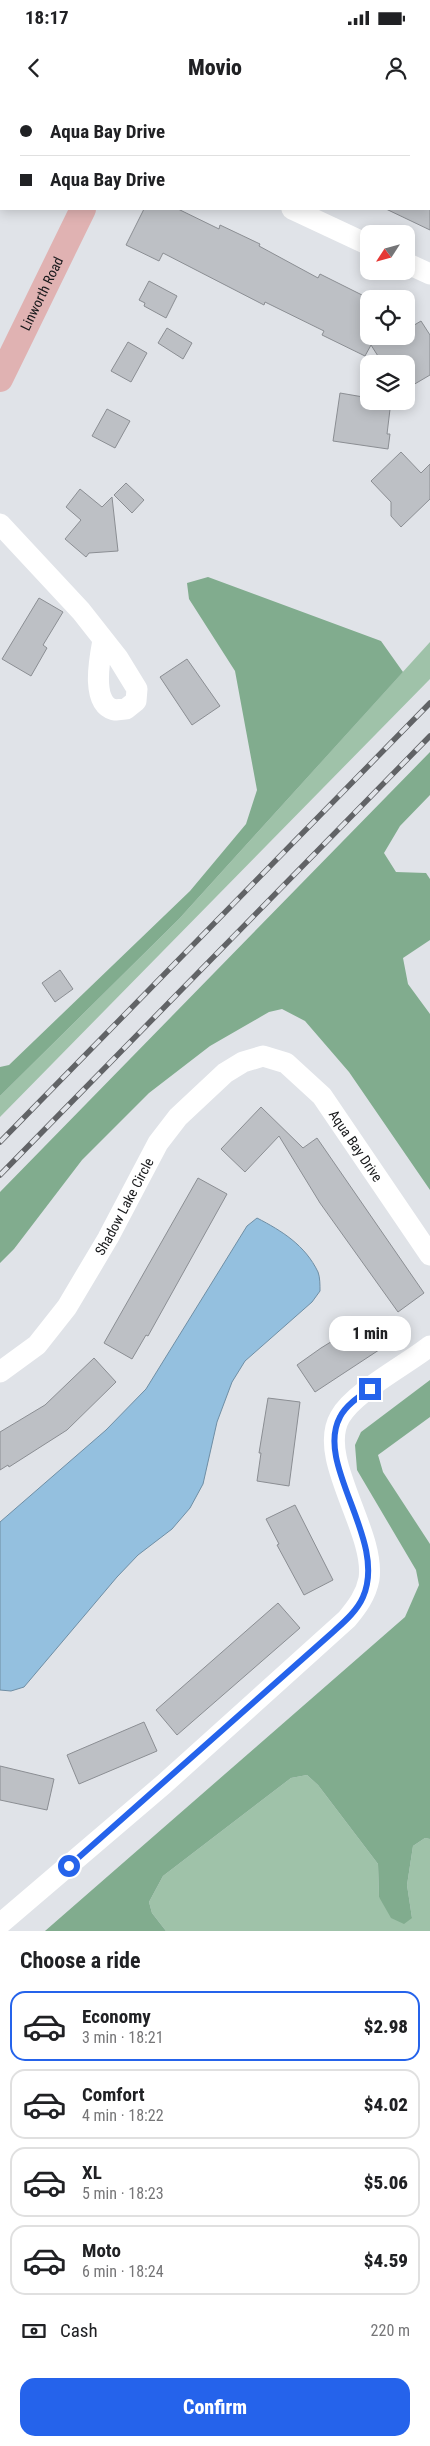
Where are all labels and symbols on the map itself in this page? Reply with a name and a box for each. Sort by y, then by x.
north arrow [360,225,415,280]
street label: Linworth Road [17,254,66,333]
street label: Aqua Bay Drive [326,1107,386,1185]
street label: Shadow Lake Circle [92,1155,157,1258]
callout: 1 min [329,1316,411,1352]
route end [359,1378,381,1400]
route start [58,1855,80,1877]

